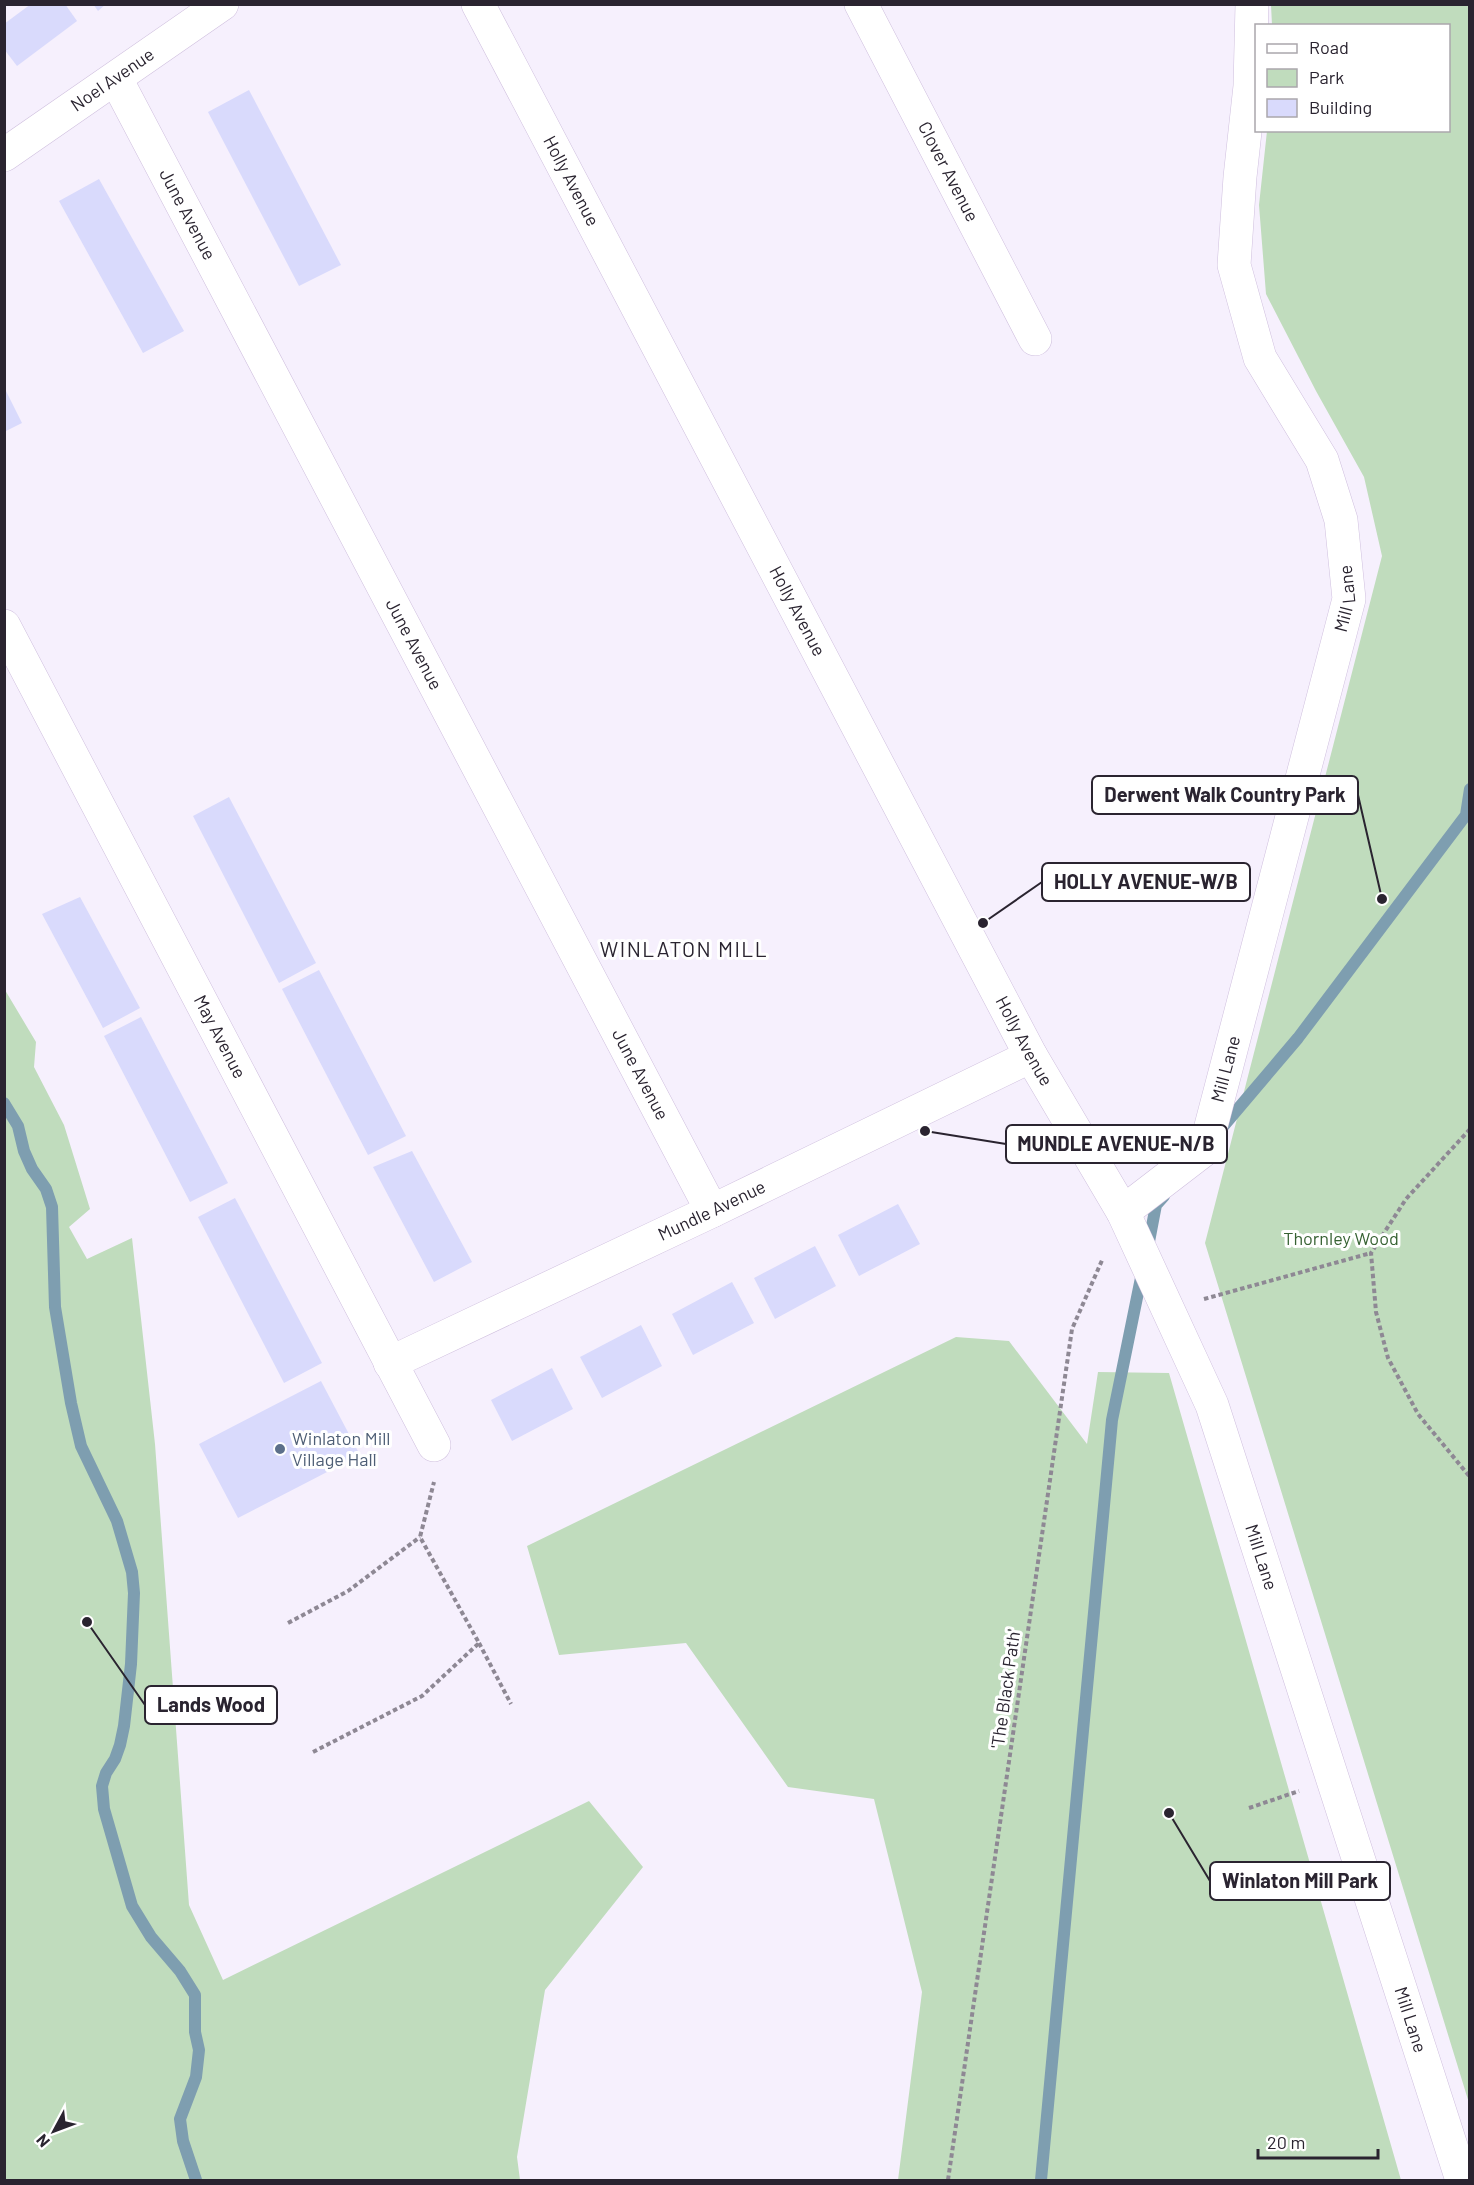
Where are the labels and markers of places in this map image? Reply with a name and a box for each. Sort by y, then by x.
callout: Derwent Walk Country Park [1092,776,1358,814]
callout: HOLLY AVENUE-W/B [1042,863,1250,901]
callout: MUNDLE AVENUE-N/B [1006,1125,1227,1163]
place label: Winlaton Mill Village Hall [292,1427,391,1470]
marker: Winlaton Mill Village Hall [273,1442,287,1456]
callout: Lands Wood [145,1686,277,1724]
callout: Winlaton Mill Park [1210,1862,1390,1900]

